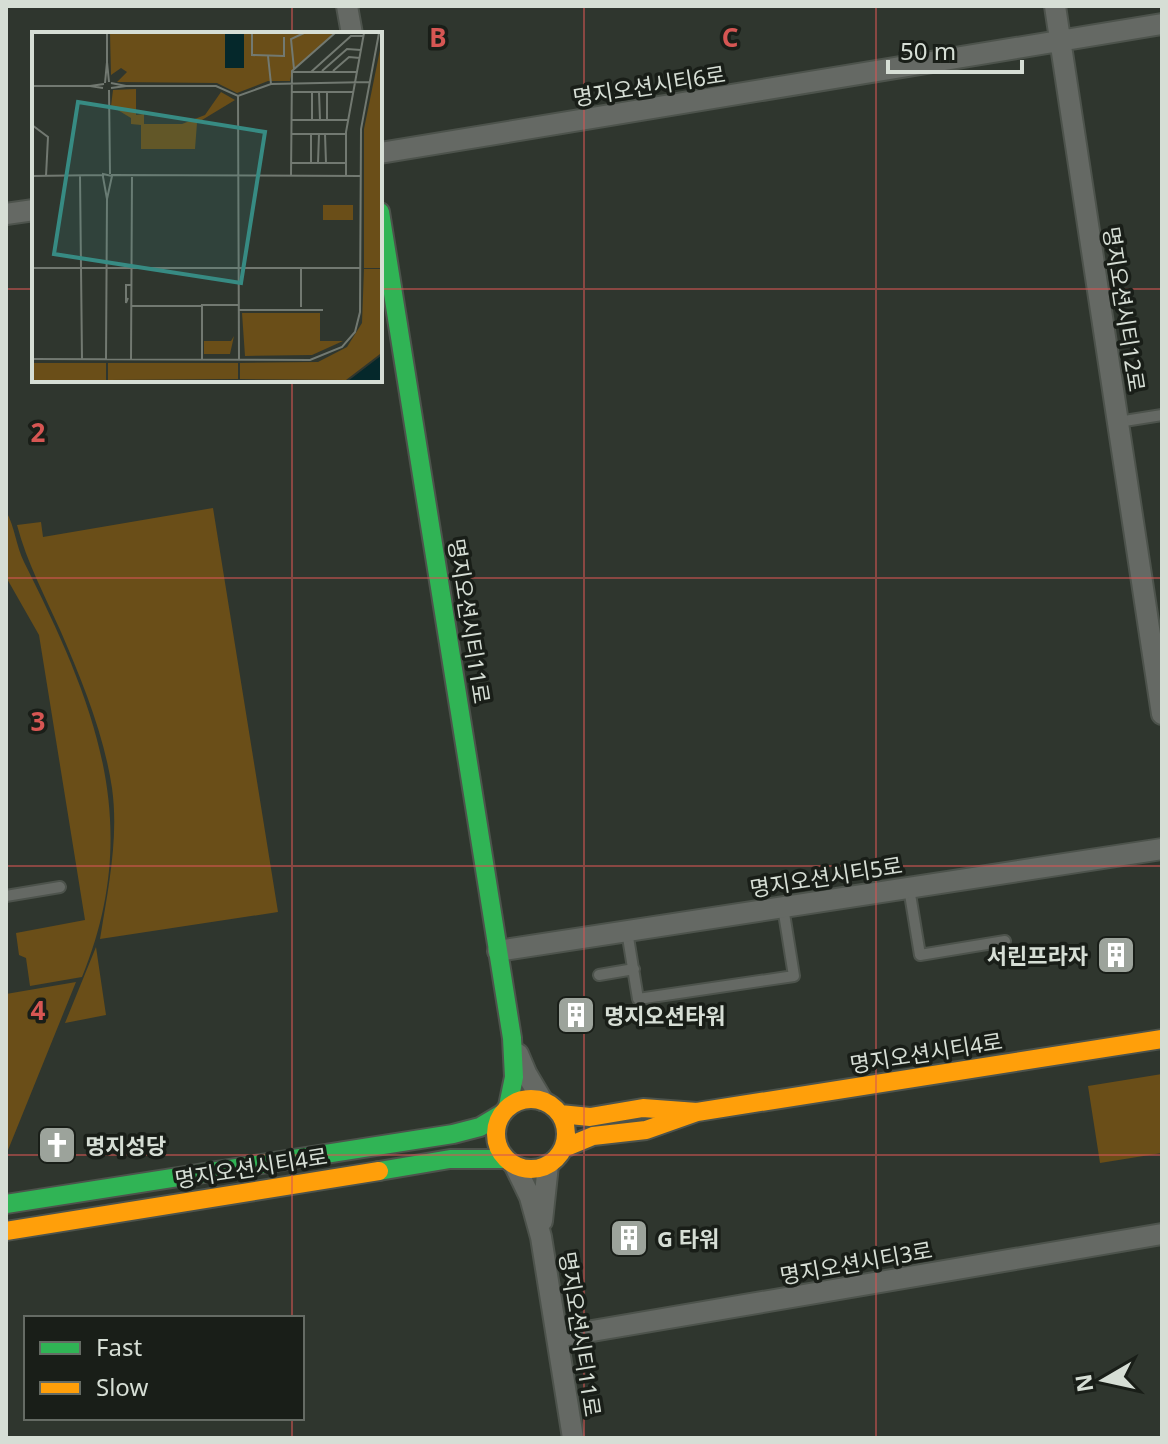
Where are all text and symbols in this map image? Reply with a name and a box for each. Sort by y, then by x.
text: B [429,19,447,55]
text: C [722,19,738,55]
scale bar [888,24,1022,74]
inset map [32,32,382,382]
text: 50 m [900,34,956,67]
street label: 명지오션시티6로 [570,58,728,112]
street label: 명지오션시티12로 [1097,224,1153,394]
text: 2 [31,414,46,450]
street label: 명지오션시티11로 [442,536,498,706]
text: 3 [31,703,45,739]
street label: 명지오션시티5로 [747,849,905,903]
building icon: 서린프라자 [1095,934,1137,976]
place label: 서린프라자 [987,940,1088,970]
text: 4 [31,992,46,1028]
building icon: 명지오션타워 [555,994,597,1036]
place label: 명지오션타워 [604,1000,725,1030]
street label: 명지오션시티4로 [847,1025,1005,1079]
church icon: 명지성당 [36,1124,78,1166]
place label: 명지성당 [85,1130,166,1160]
street label: 명지오션시티4로 [172,1140,330,1194]
building icon: G 타워 [608,1217,650,1259]
place label: G 타워 [657,1223,719,1253]
street label: 명지오션시티3로 [777,1234,935,1290]
street label: 명지오션시티11로 [553,1249,609,1419]
legend [24,1316,304,1420]
text: Fast [96,1330,142,1363]
north arrow [1064,1340,1144,1420]
text: Slow [96,1370,148,1403]
text: N [1067,1372,1099,1394]

